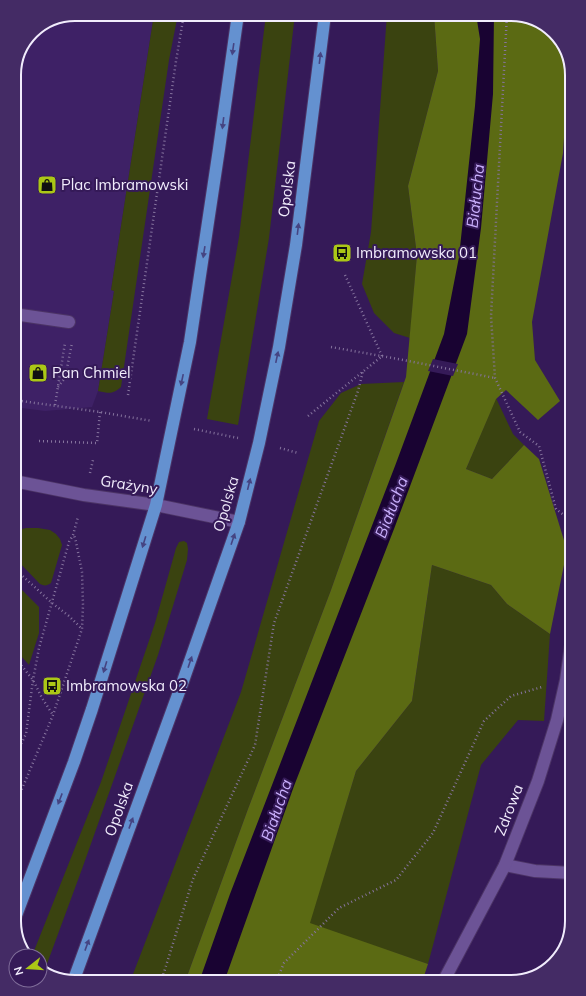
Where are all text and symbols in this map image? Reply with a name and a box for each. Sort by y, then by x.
one-way arrow [230,43,236,55]
one-way arrow [317,52,323,64]
one-way arrow [220,117,226,129]
street label: Opolska [274,160,299,218]
water label: Białucha [462,163,488,229]
shop icon: Plac Imbramowski [36,174,58,196]
place label: Plac Imbramowski [61,175,188,194]
one-way arrow [295,223,301,235]
bus stop icon: Imbramowska 01 [331,242,353,264]
place label: Imbramowska 01 [356,243,477,262]
one-way arrow [201,246,207,258]
one-way arrow [275,351,281,363]
shop icon: Pan Chmiel [27,362,49,384]
place label: Pan Chmiel [52,363,131,382]
one-way arrow [178,374,184,386]
street label: Grażyny [99,471,159,498]
water label: Białucha [370,473,412,541]
street label: Opolska [209,474,242,534]
one-way arrow [246,477,252,489]
one-way arrow [231,532,237,544]
one-way arrow [141,537,147,549]
one-way arrow [188,655,194,667]
one-way arrow [102,661,108,673]
bus stop icon: Imbramowska 02 [41,675,63,697]
place label: Imbramowska 02 [66,676,187,695]
water label: Białucha [256,776,296,844]
street label: Opolska [100,779,137,839]
street label: Zdrowa [490,781,527,838]
one-way arrow [57,793,63,805]
one-way arrow [129,817,135,829]
one-way arrow [84,939,90,951]
north arrow [8,948,48,988]
text: N [11,965,26,977]

